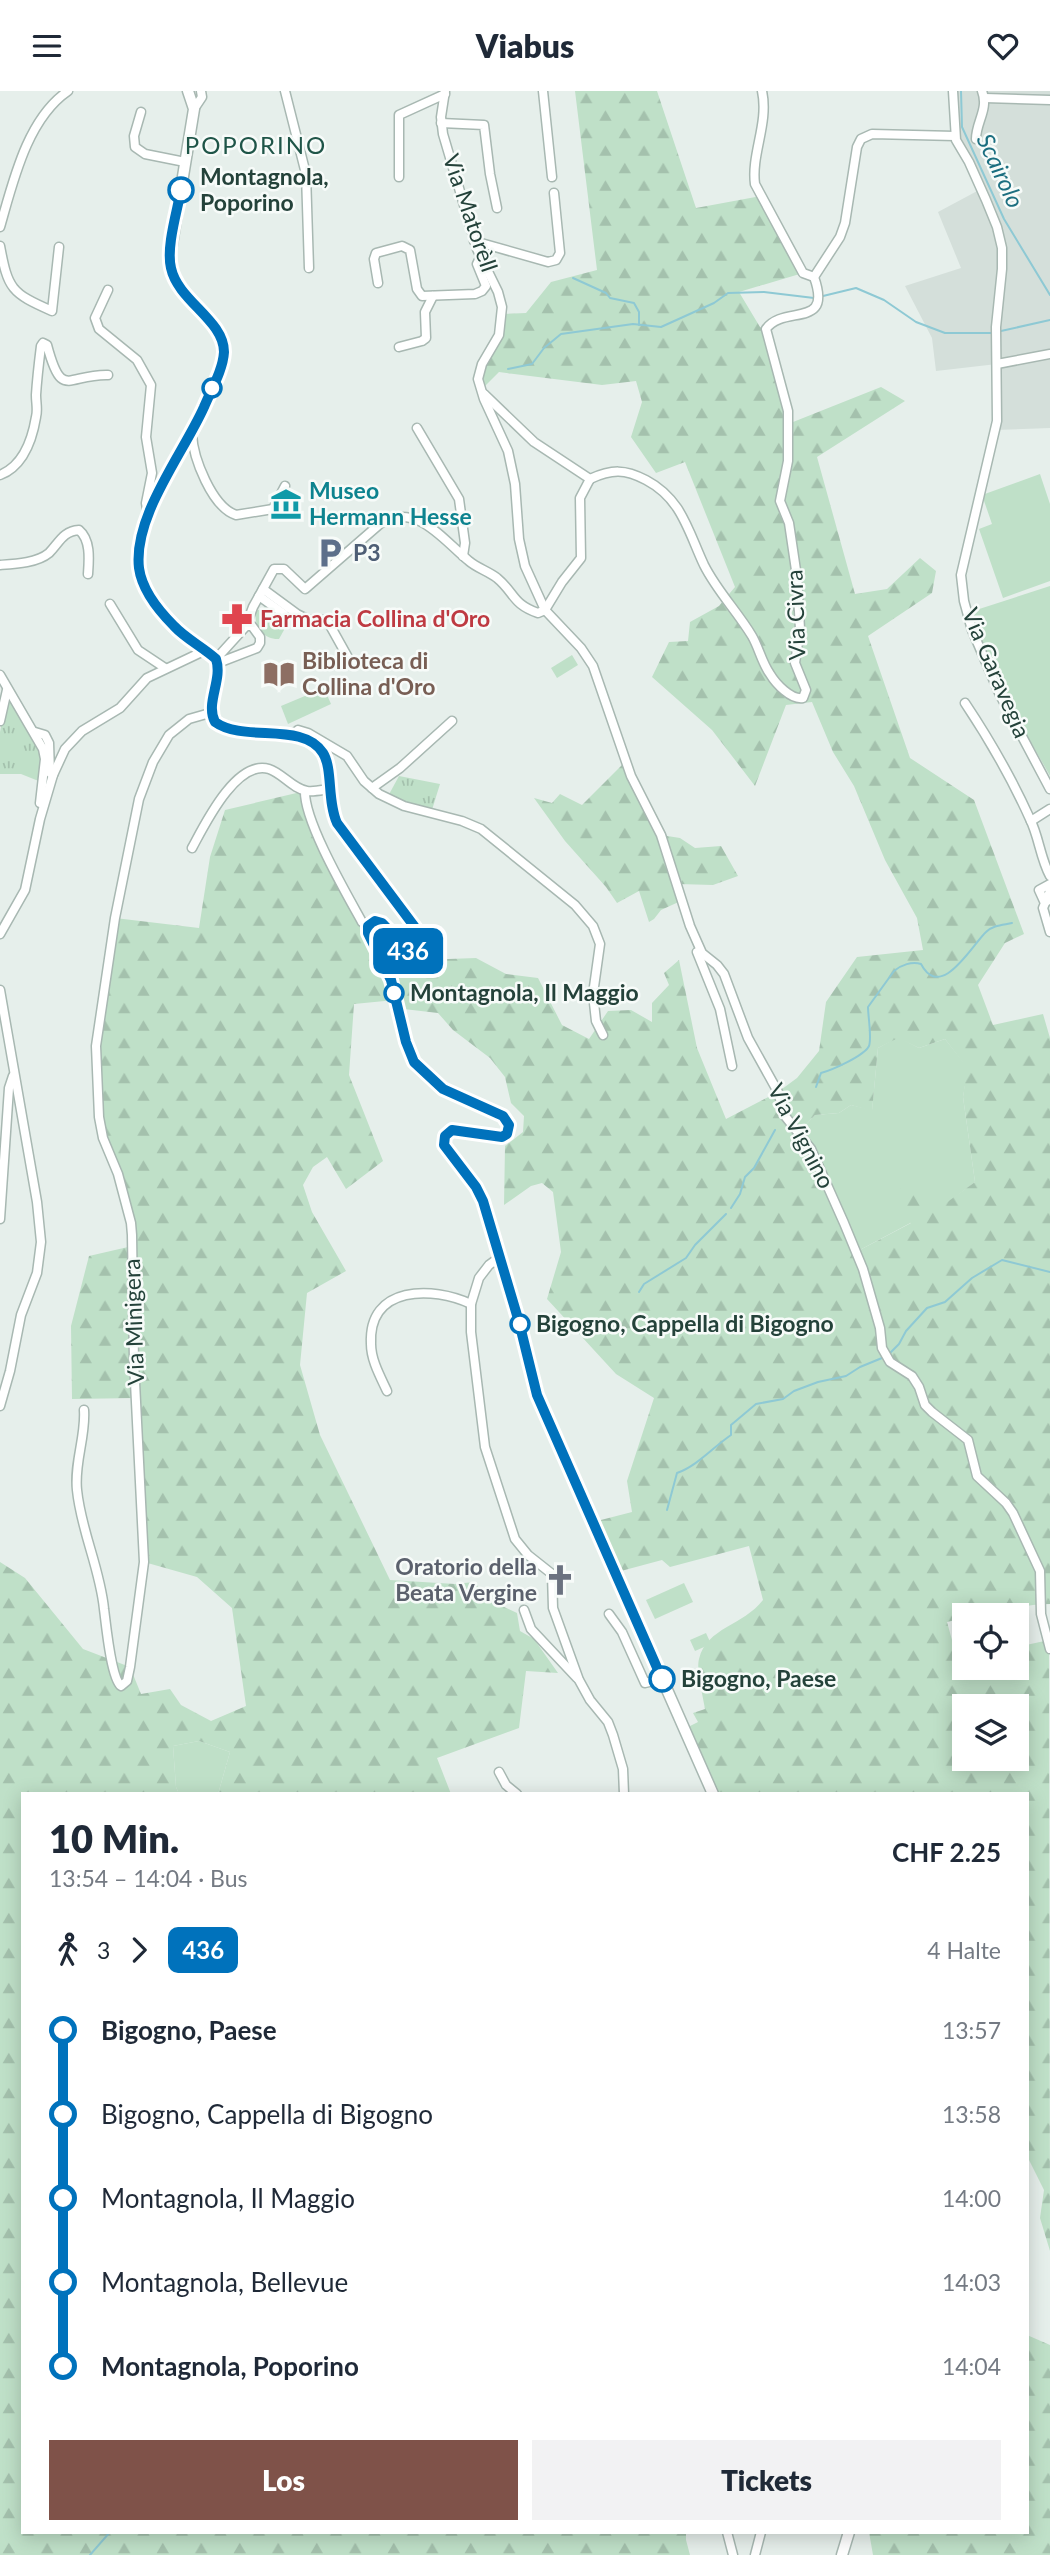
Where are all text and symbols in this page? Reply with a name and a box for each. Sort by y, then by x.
text: Viabus [476,26,574,65]
icon: menu [28,27,66,65]
icon: heart [984,27,1022,65]
water label: Scairolo [972,129,1031,212]
district label: POPORINO [185,130,327,159]
street label: Via Matorèll [438,150,504,275]
place label: Montagnola, Poporino [200,162,329,216]
marker: Montagnola, Poporino [168,177,194,203]
unlabelled marker [202,378,222,398]
place label: Museo Hermann Hesse [309,476,472,530]
museum icon: Museo Hermann Hesse [269,487,303,521]
parking icon: P3 [313,536,347,570]
place label: P3 [353,538,381,566]
street label: Via Civra [779,569,811,661]
pharmacy icon: Farmacia Collina d'Oro [220,602,254,636]
street label: Via Garavegia [957,603,1037,742]
place label: Farmacia Collina d'Oro [260,604,490,632]
place label: Biblioteca di Collina d'Oro [302,646,435,700]
library icon: Biblioteca di Collina d'Oro [262,657,296,691]
line badge: 436 [368,928,448,974]
text: 436 [387,936,429,965]
place label: Montagnola, Il Maggio [410,978,639,1006]
marker: Montagnola, Il Maggio [384,983,404,1003]
street label: Via Vignino [763,1078,841,1193]
street label: Via Minigera [117,1258,149,1386]
place label: Bigogno, Cappella di Bigogno [536,1309,834,1337]
marker: Bigogno, Cappella di Bigogno [510,1314,530,1334]
place label: Oratorio della Beata Vergine [395,1552,537,1606]
church icon: Oratorio della Beata Vergine [543,1563,577,1597]
map controls [952,1603,1029,1771]
button: locate [952,1603,1029,1680]
place label: Bigogno, Paese [681,1664,836,1692]
marker: Bigogno, Paese [649,1666,675,1692]
button: layers [952,1694,1029,1771]
text: 10 Min. [49,1815,179,1861]
text: CHF 2.25 [892,1836,1001,1868]
text: 13:54 – 14:04 · Bus [49,1864,248,1892]
icon: walk [49,1931,87,1969]
icon: forward [120,1931,158,1969]
text: 436 [182,1935,224,1964]
text: 3 [97,1936,110,1964]
text: 4 Halte [927,1936,1001,1964]
text: Bigogno, Paese [101,2014,277,2046]
text: 13:57 [942,2016,1001,2044]
text: Bigogno, Cappella di Bigogno [101,2098,433,2130]
text: 13:58 [942,2100,1001,2128]
text: Montagnola, Il Maggio [101,2182,355,2214]
text: 14:00 [942,2184,1001,2212]
text: Montagnola, Bellevue [101,2266,348,2298]
text: 14:03 [942,2268,1001,2296]
text: Montagnola, Poporino [101,2350,359,2382]
text: 14:04 [942,2352,1001,2380]
button: Los [49,2440,518,2520]
button: Tickets [532,2440,1001,2520]

